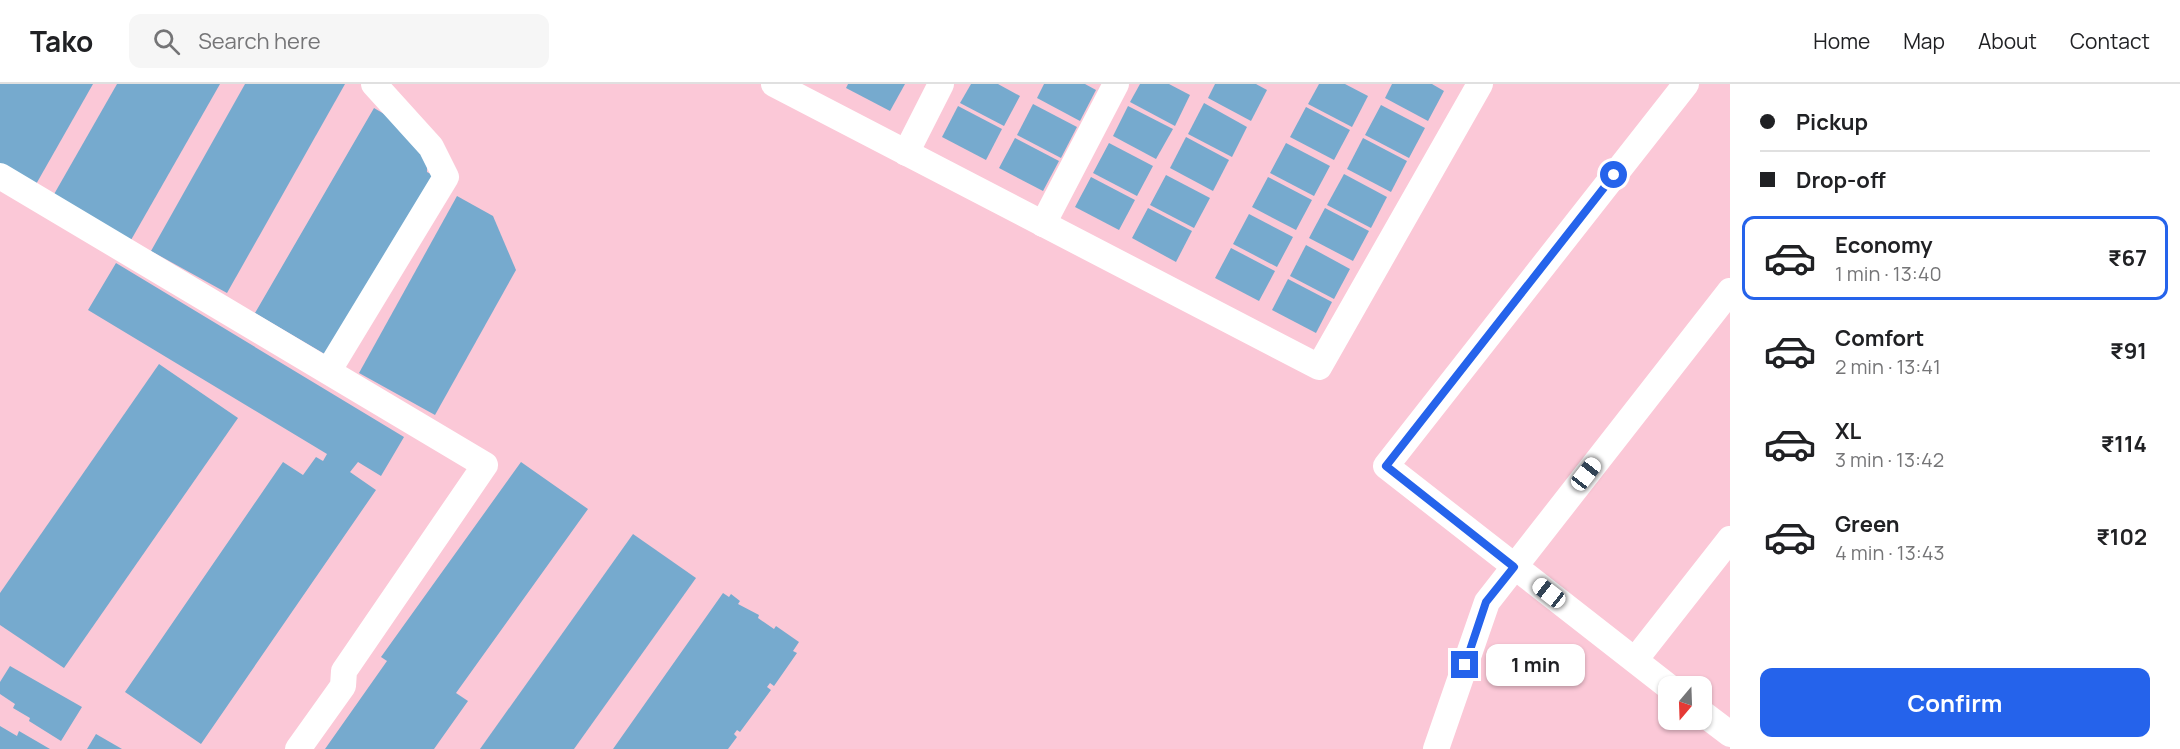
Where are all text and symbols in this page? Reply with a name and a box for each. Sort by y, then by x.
search box [129,14,549,68]
text: Tako [30,22,93,60]
icon: search [150,25,183,58]
text: Search here [198,26,321,56]
text: Home [1813,27,1870,55]
text: Map [1903,27,1945,55]
text: About [1978,27,2037,55]
text: Contact [2070,27,2150,55]
text: Pickup [1796,107,1868,137]
route start [1600,161,1627,188]
text: Drop-off [1796,165,1886,195]
text: Economy [1835,230,1933,260]
icon: car [1763,231,1817,285]
text: ₹67 [2108,243,2147,273]
text: 1 min · 13:40 [1835,260,1942,287]
text: Comfort [1835,323,1924,353]
icon: car [1763,324,1817,378]
text: ₹91 [2110,336,2147,366]
text: 2 min · 13:41 [1835,353,1941,380]
text: XL [1835,416,1861,446]
icon: car [1763,417,1817,471]
text: ₹114 [2101,429,2147,459]
text: 3 min · 13:42 [1835,446,1944,473]
car [1568,454,1604,494]
text: Green [1835,509,1900,539]
icon: car [1763,510,1817,564]
text: ₹102 [2096,522,2147,552]
text: 4 min · 13:43 [1835,539,1945,566]
car [1529,575,1569,611]
callout: 1 min [1486,644,1585,686]
route end [1451,651,1478,678]
text: 1 min [1511,651,1560,678]
button: Confirm [1760,668,2150,737]
north arrow [1658,676,1712,730]
map controls [1658,676,1712,730]

